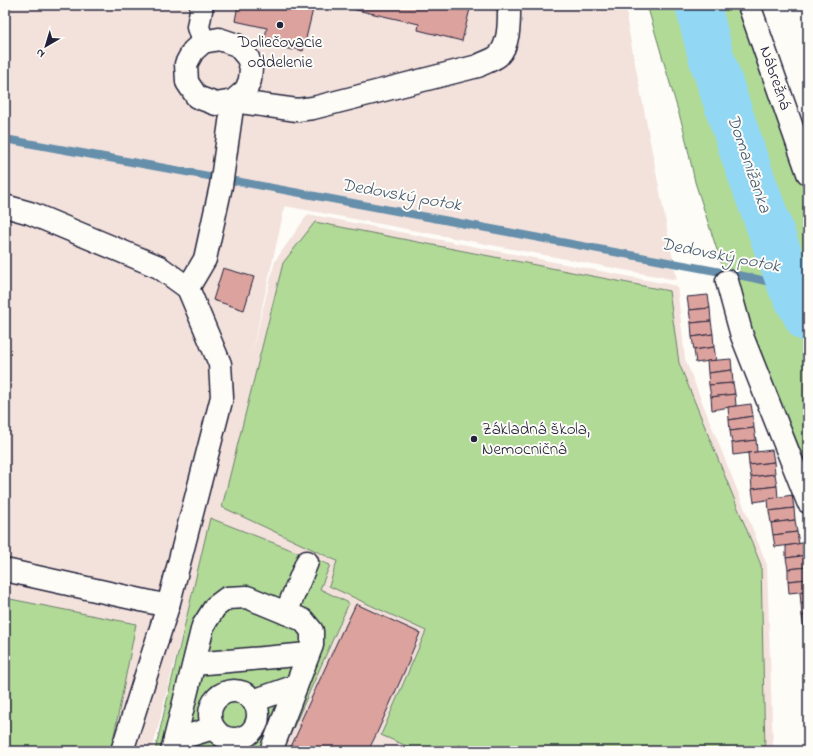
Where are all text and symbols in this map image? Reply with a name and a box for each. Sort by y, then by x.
marker: Doliečovacie oddelenie [275,20,285,30]
north arrow [26,26,66,66]
place label: Doliečovacie oddelenie [237,30,323,75]
street label: Nábrežná [752,43,798,114]
text: N [33,44,48,62]
water label: Domanižanka [719,111,777,217]
water label: Dedovský potok [339,173,464,220]
water label: Dedovský potok [658,232,783,281]
place label: Základná škola, Nemocničná [482,417,590,462]
marker: Základná škola, Nemocničná [469,434,479,444]

